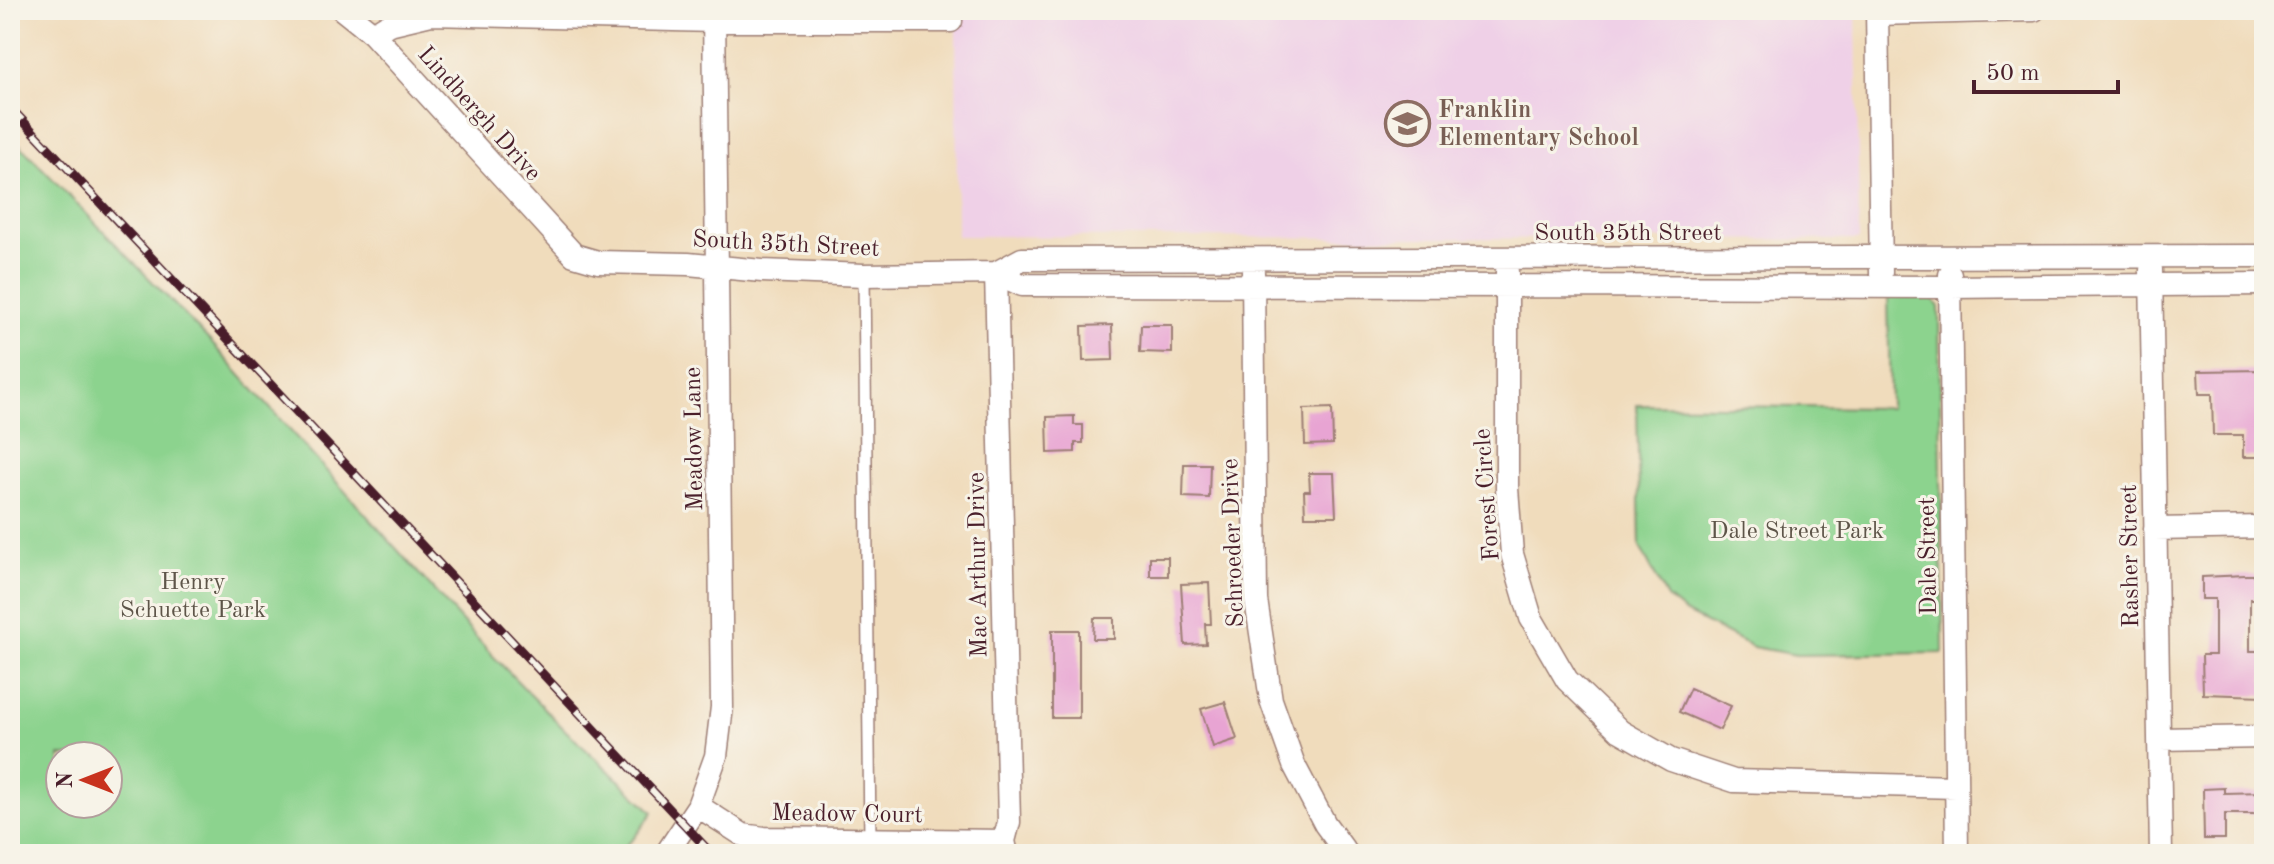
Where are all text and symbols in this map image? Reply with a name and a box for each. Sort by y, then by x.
street label: Lindbergh Drive [412,43,545,186]
scale bar [1974,44,2118,94]
text: 50 m [1986,62,2040,86]
school or university icon: Franklin Elementary School [1383,99,1431,147]
place label: Franklin Elementary School [1438,99,1639,151]
street label: South 35th Street [1534,222,1722,246]
street label: South 35th Street [692,228,880,262]
street label: Meadow Lane [682,367,708,511]
street label: Forest Circle [1471,428,1505,562]
street label: Schroeder Drive [1219,458,1249,628]
street label: Mac Arthur Drive [965,472,993,658]
street label: Rasher Street [2118,484,2144,628]
street label: Dale Street [1916,497,1942,615]
park label: Dale Street Park [1710,520,1884,544]
park label: Henry Schuette Park [120,571,266,623]
north arrow [44,740,124,820]
text: N [55,771,77,788]
street label: Meadow Court [771,802,923,828]

